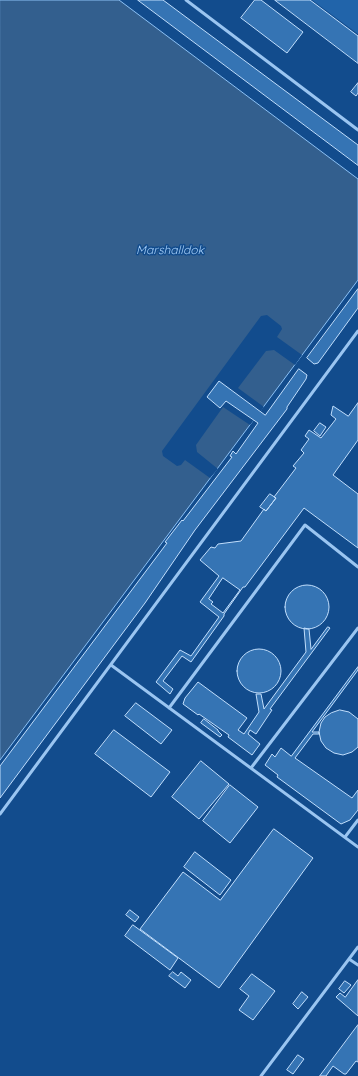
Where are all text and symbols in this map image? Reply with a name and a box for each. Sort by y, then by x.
water label: Marshalldok [136,243,204,257]

